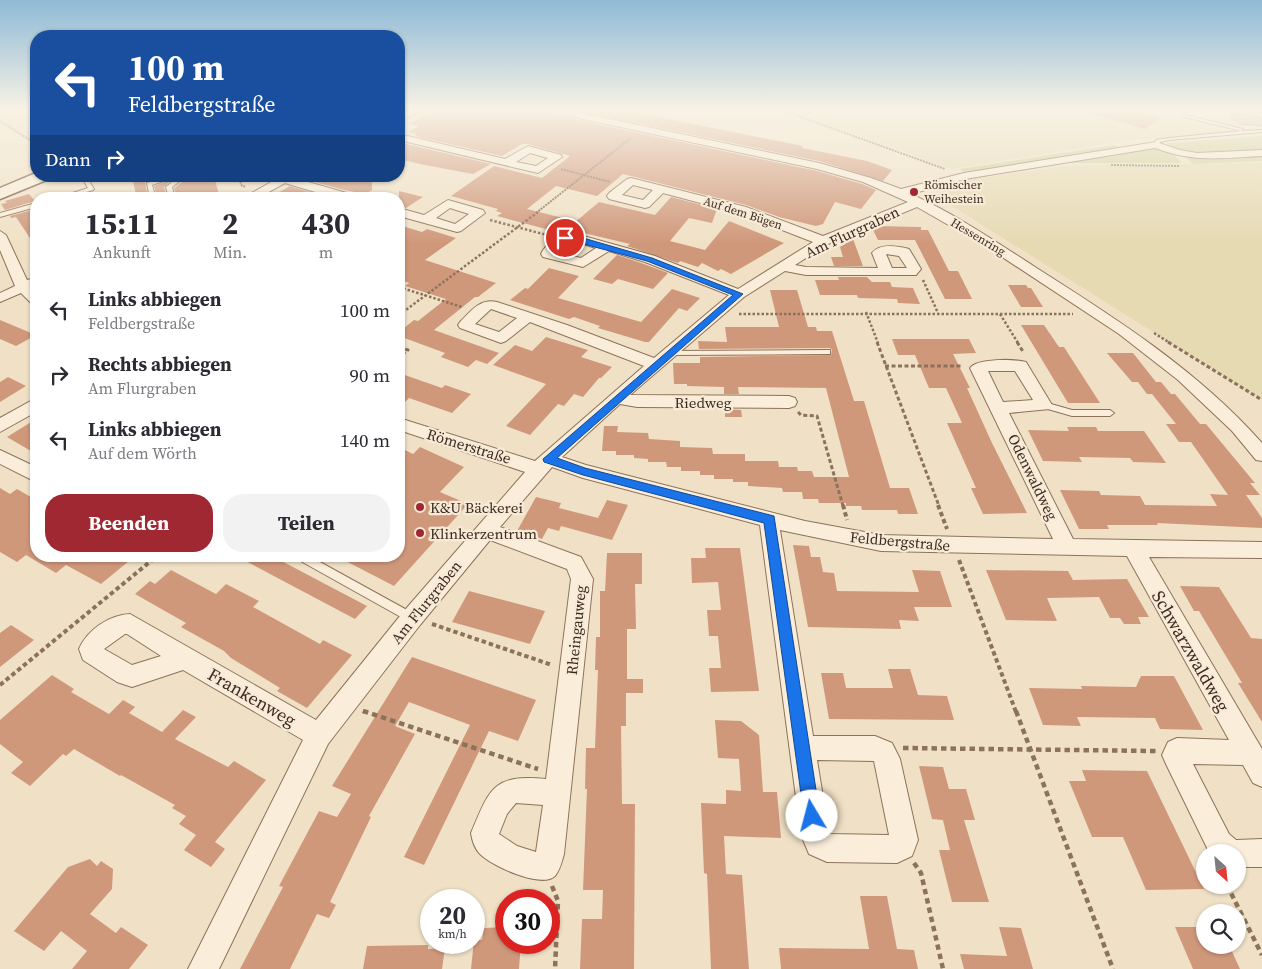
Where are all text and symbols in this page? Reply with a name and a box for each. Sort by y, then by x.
text: 100 m [128,44,224,92]
icon: left [45,50,110,115]
text: Feldbergstraße [128,89,275,119]
icon: right [101,145,129,173]
text: Dann [45,146,91,172]
place label: Römischer Weihestein [924,177,984,207]
marker: Römischer Weihestein [908,186,920,198]
street label: Auf dem Bügen [702,193,784,233]
street label: Am Flurgraben [801,201,903,263]
text: 15:11 [85,203,159,244]
text: 2 [222,203,238,244]
text: 430 [302,203,350,244]
street label: Hessenring [948,214,1008,260]
pin [544,217,586,259]
icon: arrive [551,224,579,252]
text: Ankunft [92,241,151,263]
text: Min. [213,241,247,263]
text: m [319,241,333,263]
text: Links abbiegen [88,286,221,312]
icon: left [45,296,73,324]
text: 100 m [340,297,390,323]
text: Feldbergstraße [88,312,195,334]
text: Rechts abbiegen [88,351,232,377]
icon: right [45,361,73,389]
text: 90 m [349,362,390,388]
text: Am Flurgraben [88,377,197,399]
street label: Riedweg [675,392,732,413]
text: Links abbiegen [88,416,221,442]
street label: Römerstraße [424,423,514,469]
icon: left [45,426,73,454]
text: 140 m [340,427,390,453]
street label: Odenwaldweg [1003,430,1063,524]
text: Auf dem Wörth [88,442,197,464]
button: Beenden [45,494,213,552]
button: Teilen [223,494,390,552]
place label: K&U Bäckerei [430,497,523,518]
marker: K&U Bäckerei [414,501,426,513]
place label: Klinkerzentrum [430,523,537,544]
street label: Feldbergstraße [849,526,951,556]
marker: Klinkerzentrum [414,527,426,539]
street label: Am Flurgraben [386,556,466,648]
street label: Rheingauweg [561,584,591,676]
street label: Schwarzwaldweg [1146,586,1236,716]
street label: Frankenweg [203,662,301,732]
position arrow [785,789,837,841]
north arrow [1196,844,1246,894]
map controls [1196,844,1246,954]
speed limit sign: 30 [495,889,560,954]
text: 20 [439,898,466,932]
button: search [1196,904,1246,954]
text: km/h [438,926,467,942]

